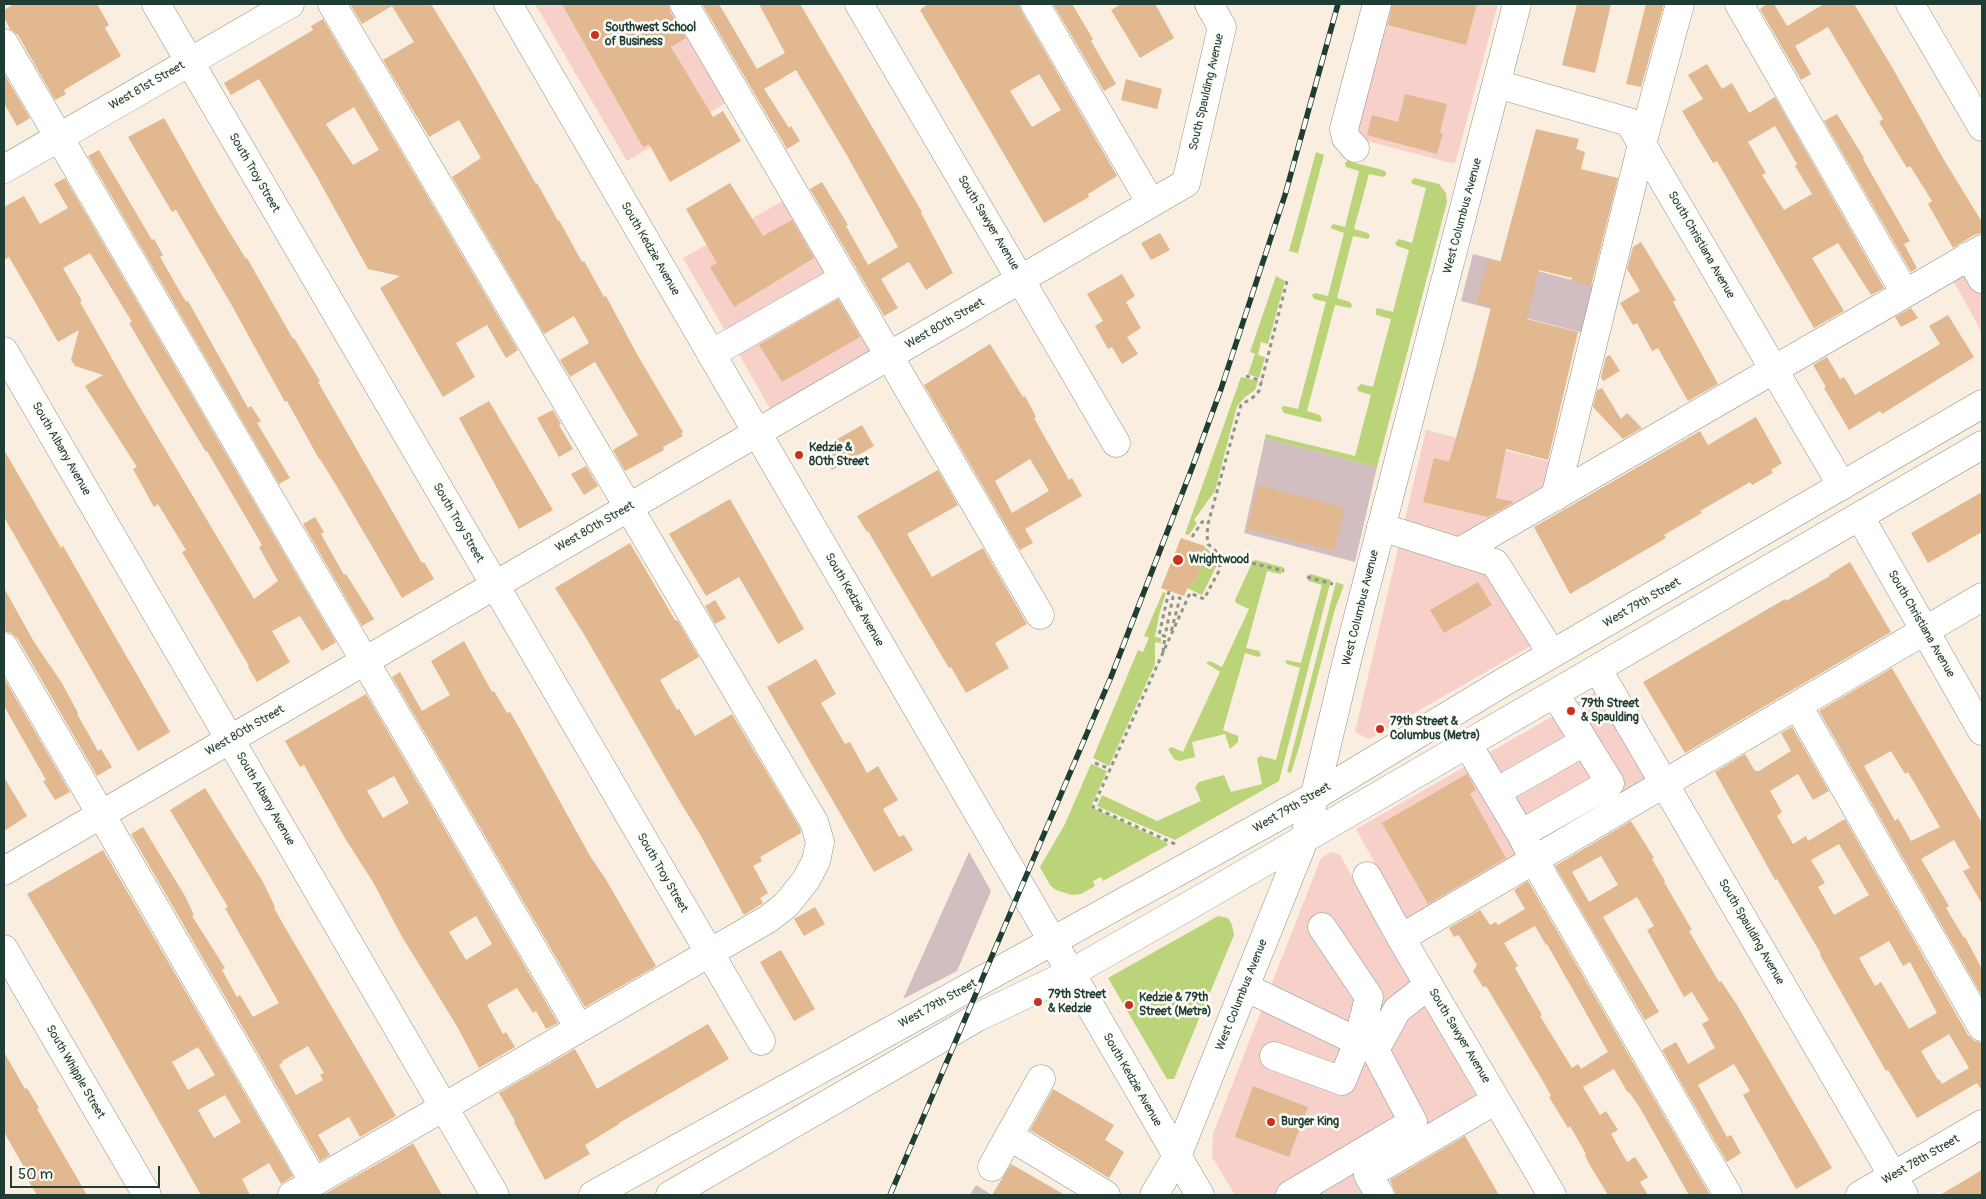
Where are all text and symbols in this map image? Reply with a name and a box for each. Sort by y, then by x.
place label: Southwest School of Business [605,21,696,49]
marker: Southwest School of Business [589,29,601,41]
street label: South Spaulding Avenue [1187,32,1227,152]
street label: West 81st Street [107,59,187,113]
street label: South Troy Street [225,131,283,215]
street label: West Columbus Avenue [1441,157,1485,275]
street label: South Sawyer Avenue [954,173,1022,273]
street label: South Christiana Avenue [1664,189,1738,301]
street label: South Kedzie Avenue [617,200,683,298]
street label: West 80th Street [903,296,987,352]
street label: South Albany Avenue [28,400,94,498]
place label: Kedzie & 80th Street [809,441,869,469]
marker: Kedzie & 80th Street [793,449,805,461]
street label: South Troy Street [429,481,487,565]
street label: West 80th Street [553,499,637,555]
street label: West Columbus Avenue [1340,549,1382,667]
street label: South Kedzie Avenue [821,551,887,649]
marker: Wrightwood [1171,553,1185,567]
place label: Wrightwood [1189,553,1249,567]
street label: South Christiana Avenue [1884,568,1958,680]
street label: West 79th Street [1601,575,1683,631]
place label: 79th Street & Spaulding [1581,697,1639,725]
street label: West 80th Street [203,703,287,759]
marker: 79th Street & Spaulding [1565,705,1577,717]
place label: 79th Street & Columbus (Metra) [1390,715,1480,743]
marker: 79th Street & Columbus (Metra) [1374,723,1386,735]
street label: South Albany Avenue [232,750,298,848]
street label: West 79th Street [1251,780,1333,836]
street label: South Troy Street [633,831,691,915]
street label: South Spaulding Avenue [1715,877,1787,987]
street label: West Columbus Avenue [1213,937,1271,1053]
street label: West 79th Street [896,977,980,1031]
street label: South Sawyer Avenue [1425,986,1493,1086]
place label: 79th Street & Kedzie [1048,988,1106,1016]
place label: Kedzie & 79th Street (Metra) [1139,991,1211,1019]
marker: 79th Street & Kedzie [1032,996,1044,1008]
marker: Kedzie & 79th Street (Metra) [1123,999,1135,1011]
street label: South Whipple Street [42,1023,108,1121]
street label: South Kedzie Avenue [1099,1031,1165,1129]
place label: Burger King [1281,1115,1339,1129]
marker: Burger King [1265,1116,1277,1128]
street label: West 78th Street [1880,1132,1962,1188]
scale bar [12,1156,162,1188]
text: 50 m [18,1165,53,1184]

